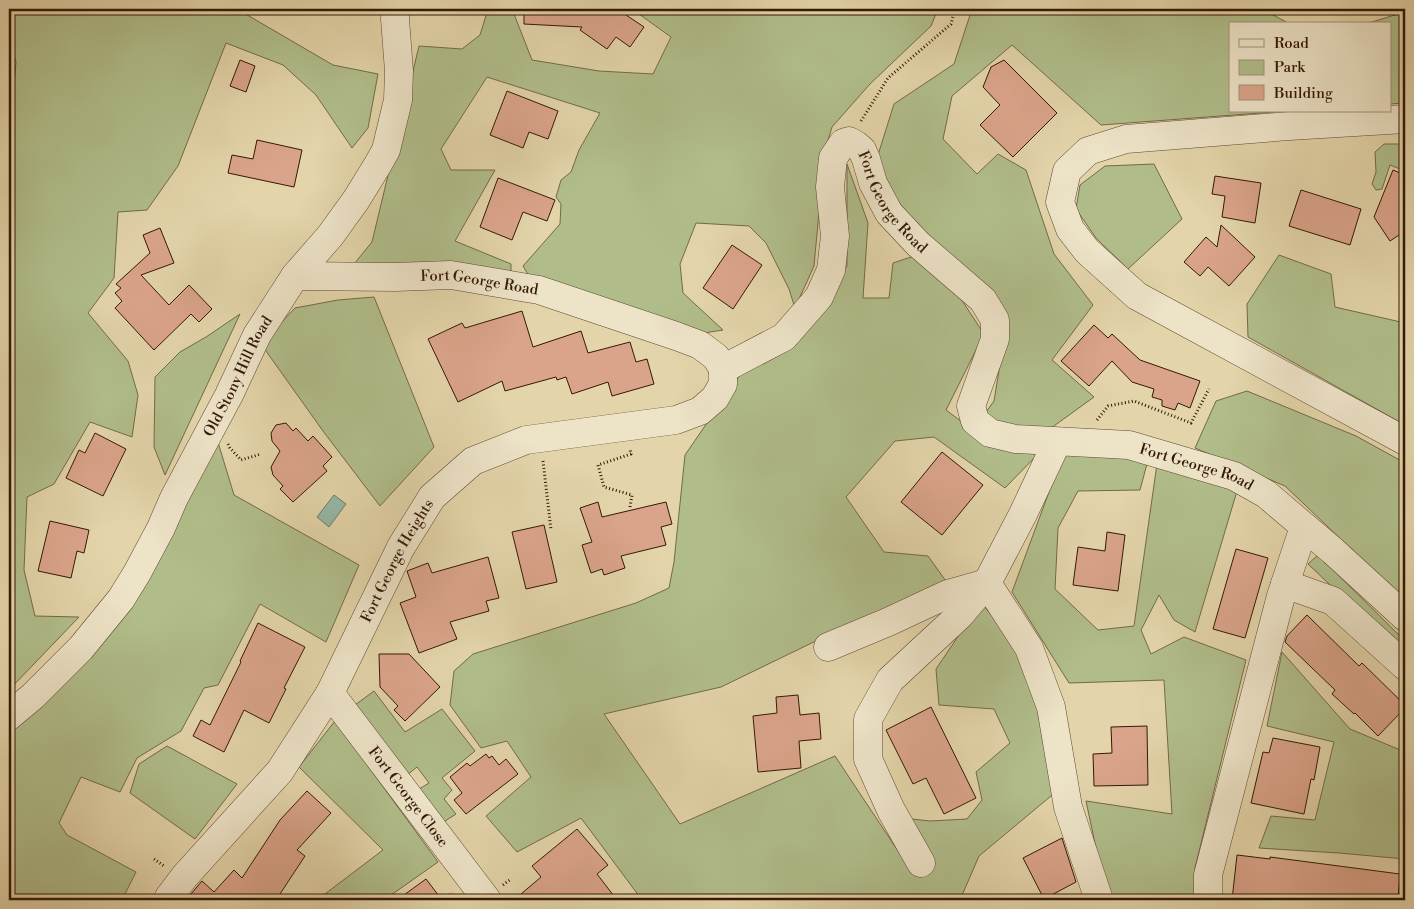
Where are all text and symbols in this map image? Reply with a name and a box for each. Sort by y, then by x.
legend [1229,22,1392,112]
text: Road [1274,34,1309,53]
text: Park [1274,58,1306,77]
text: Building [1273,84,1333,103]
street label: Fort George Road [854,148,932,258]
street label: Fort George Road [420,265,540,299]
street label: Old Stony Hill Road [199,312,277,440]
street label: Fort George Road [1137,439,1257,495]
street label: Fort George Heights [356,495,438,626]
street label: Fort George Close [364,742,453,851]

